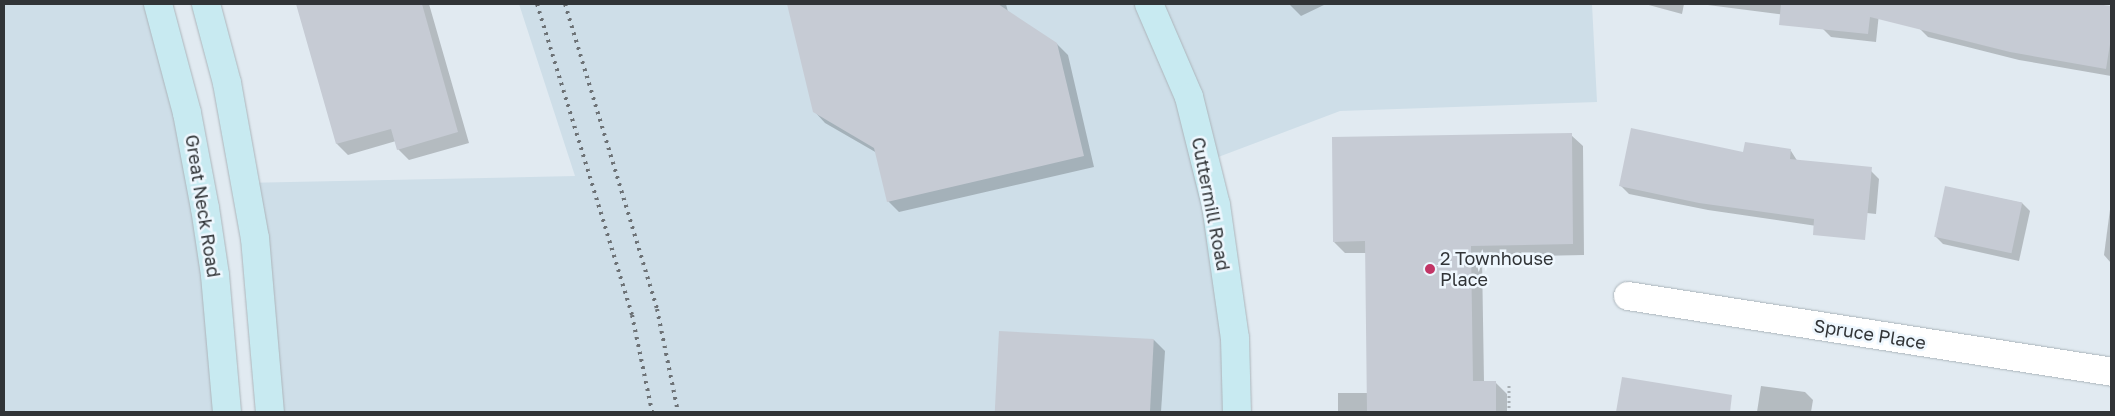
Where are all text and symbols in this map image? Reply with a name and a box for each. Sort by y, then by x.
street label: Great Neck Road [181,133,225,279]
street label: Cuttermill Road [1187,135,1235,273]
place label: 2 Townhouse Place [1440,248,1553,290]
marker: 2 Townhouse Place [1424,263,1436,275]
street label: Spruce Place [1812,314,1928,354]

